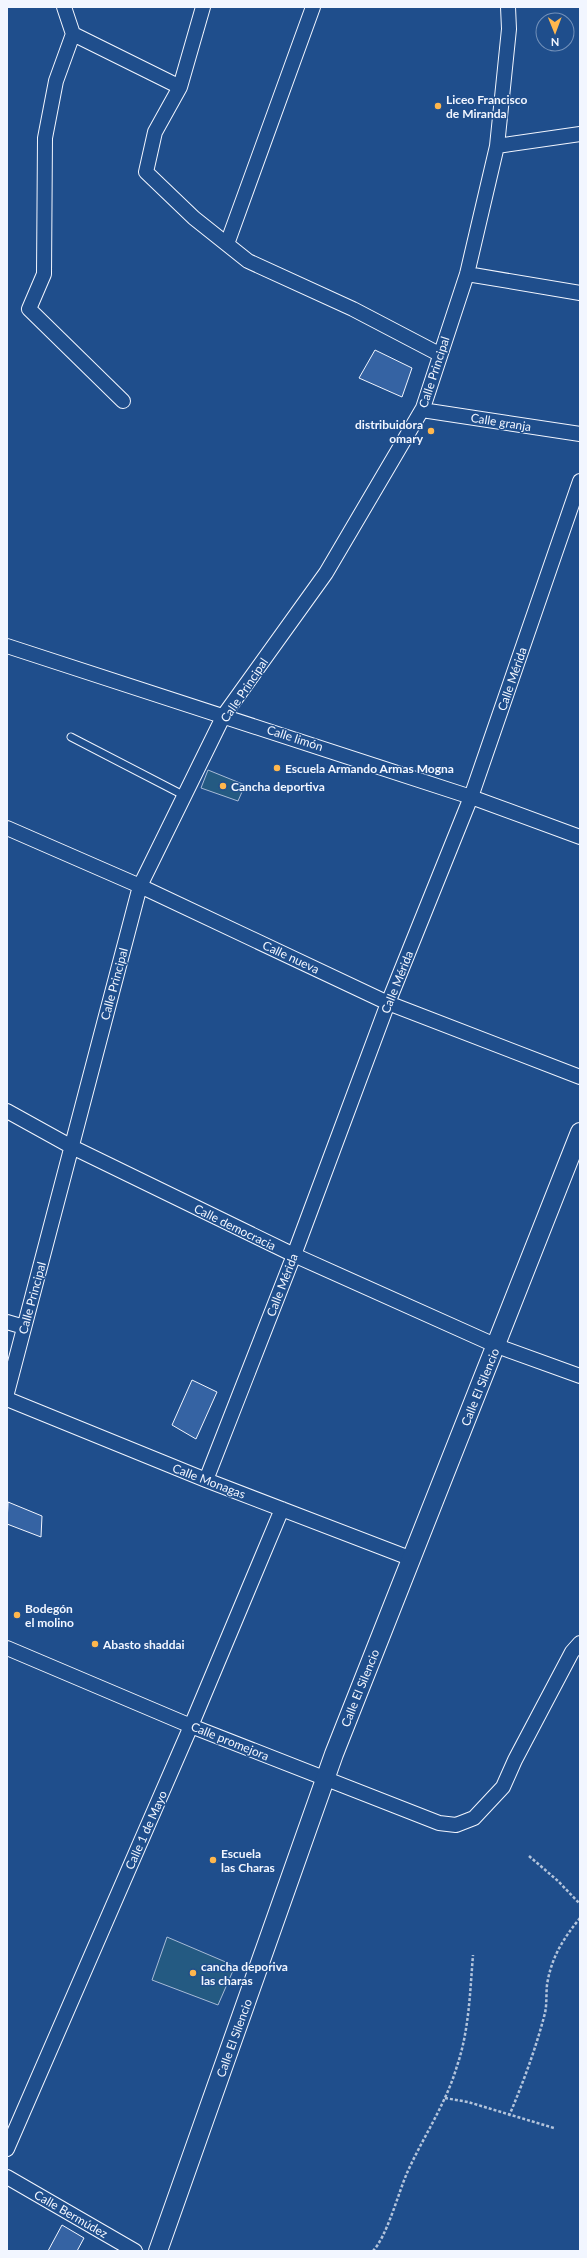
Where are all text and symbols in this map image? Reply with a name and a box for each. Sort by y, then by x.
north arrow [535,12,575,52]
text: N [551,36,560,49]
place label: Liceo Francisco de Miranda [446,92,528,121]
marker: Liceo Francisco de Miranda [433,101,443,111]
street label: Calle Principal [415,334,453,410]
street label: Calle granja [470,410,532,434]
place label: distribuidora omary [355,417,424,446]
marker: distribuidora omary [426,426,436,436]
street label: Calle Mérida [494,645,530,713]
street label: Calle Principal [217,655,271,725]
street label: Calle limón [265,722,325,754]
place label: Escuela Armando Armas Mogna [285,761,454,776]
marker: Escuela Armando Armas Mogna [272,763,282,773]
place label: Cancha deportiva [231,779,325,794]
marker: Cancha deportiva [218,781,228,791]
street label: Calle nueva [260,937,322,977]
street label: Calle Principal [97,946,131,1022]
street label: Calle Mérida [378,948,416,1016]
street label: Calle democracia [192,1201,278,1253]
street label: Calle Mérida [263,1251,301,1319]
street label: Calle Principal [15,1260,49,1336]
street label: Calle El Silencio [458,1346,502,1428]
street label: Calle Monagas [170,1460,248,1502]
place label: Bodegón el molino [25,1601,74,1630]
marker: Bodegón el molino [12,1610,22,1620]
place label: Abasto shaddai [102,1637,185,1652]
marker: Abasto shaddai [90,1639,100,1649]
street label: Calle El Silencio [338,1647,382,1729]
street label: Calle promejora [189,1719,271,1763]
street label: Calle 1 de Mayo [122,1788,170,1872]
place label: Escuela las Charas [221,1846,275,1875]
marker: Escuela las Charas [208,1855,218,1865]
place label: cancha deporiva las charas [201,1959,288,1988]
marker: cancha deporiva las charas [188,1968,198,1978]
street label: Calle El Silencio [213,1997,255,2079]
street label: Calle Bermúdez [32,2187,111,2241]

